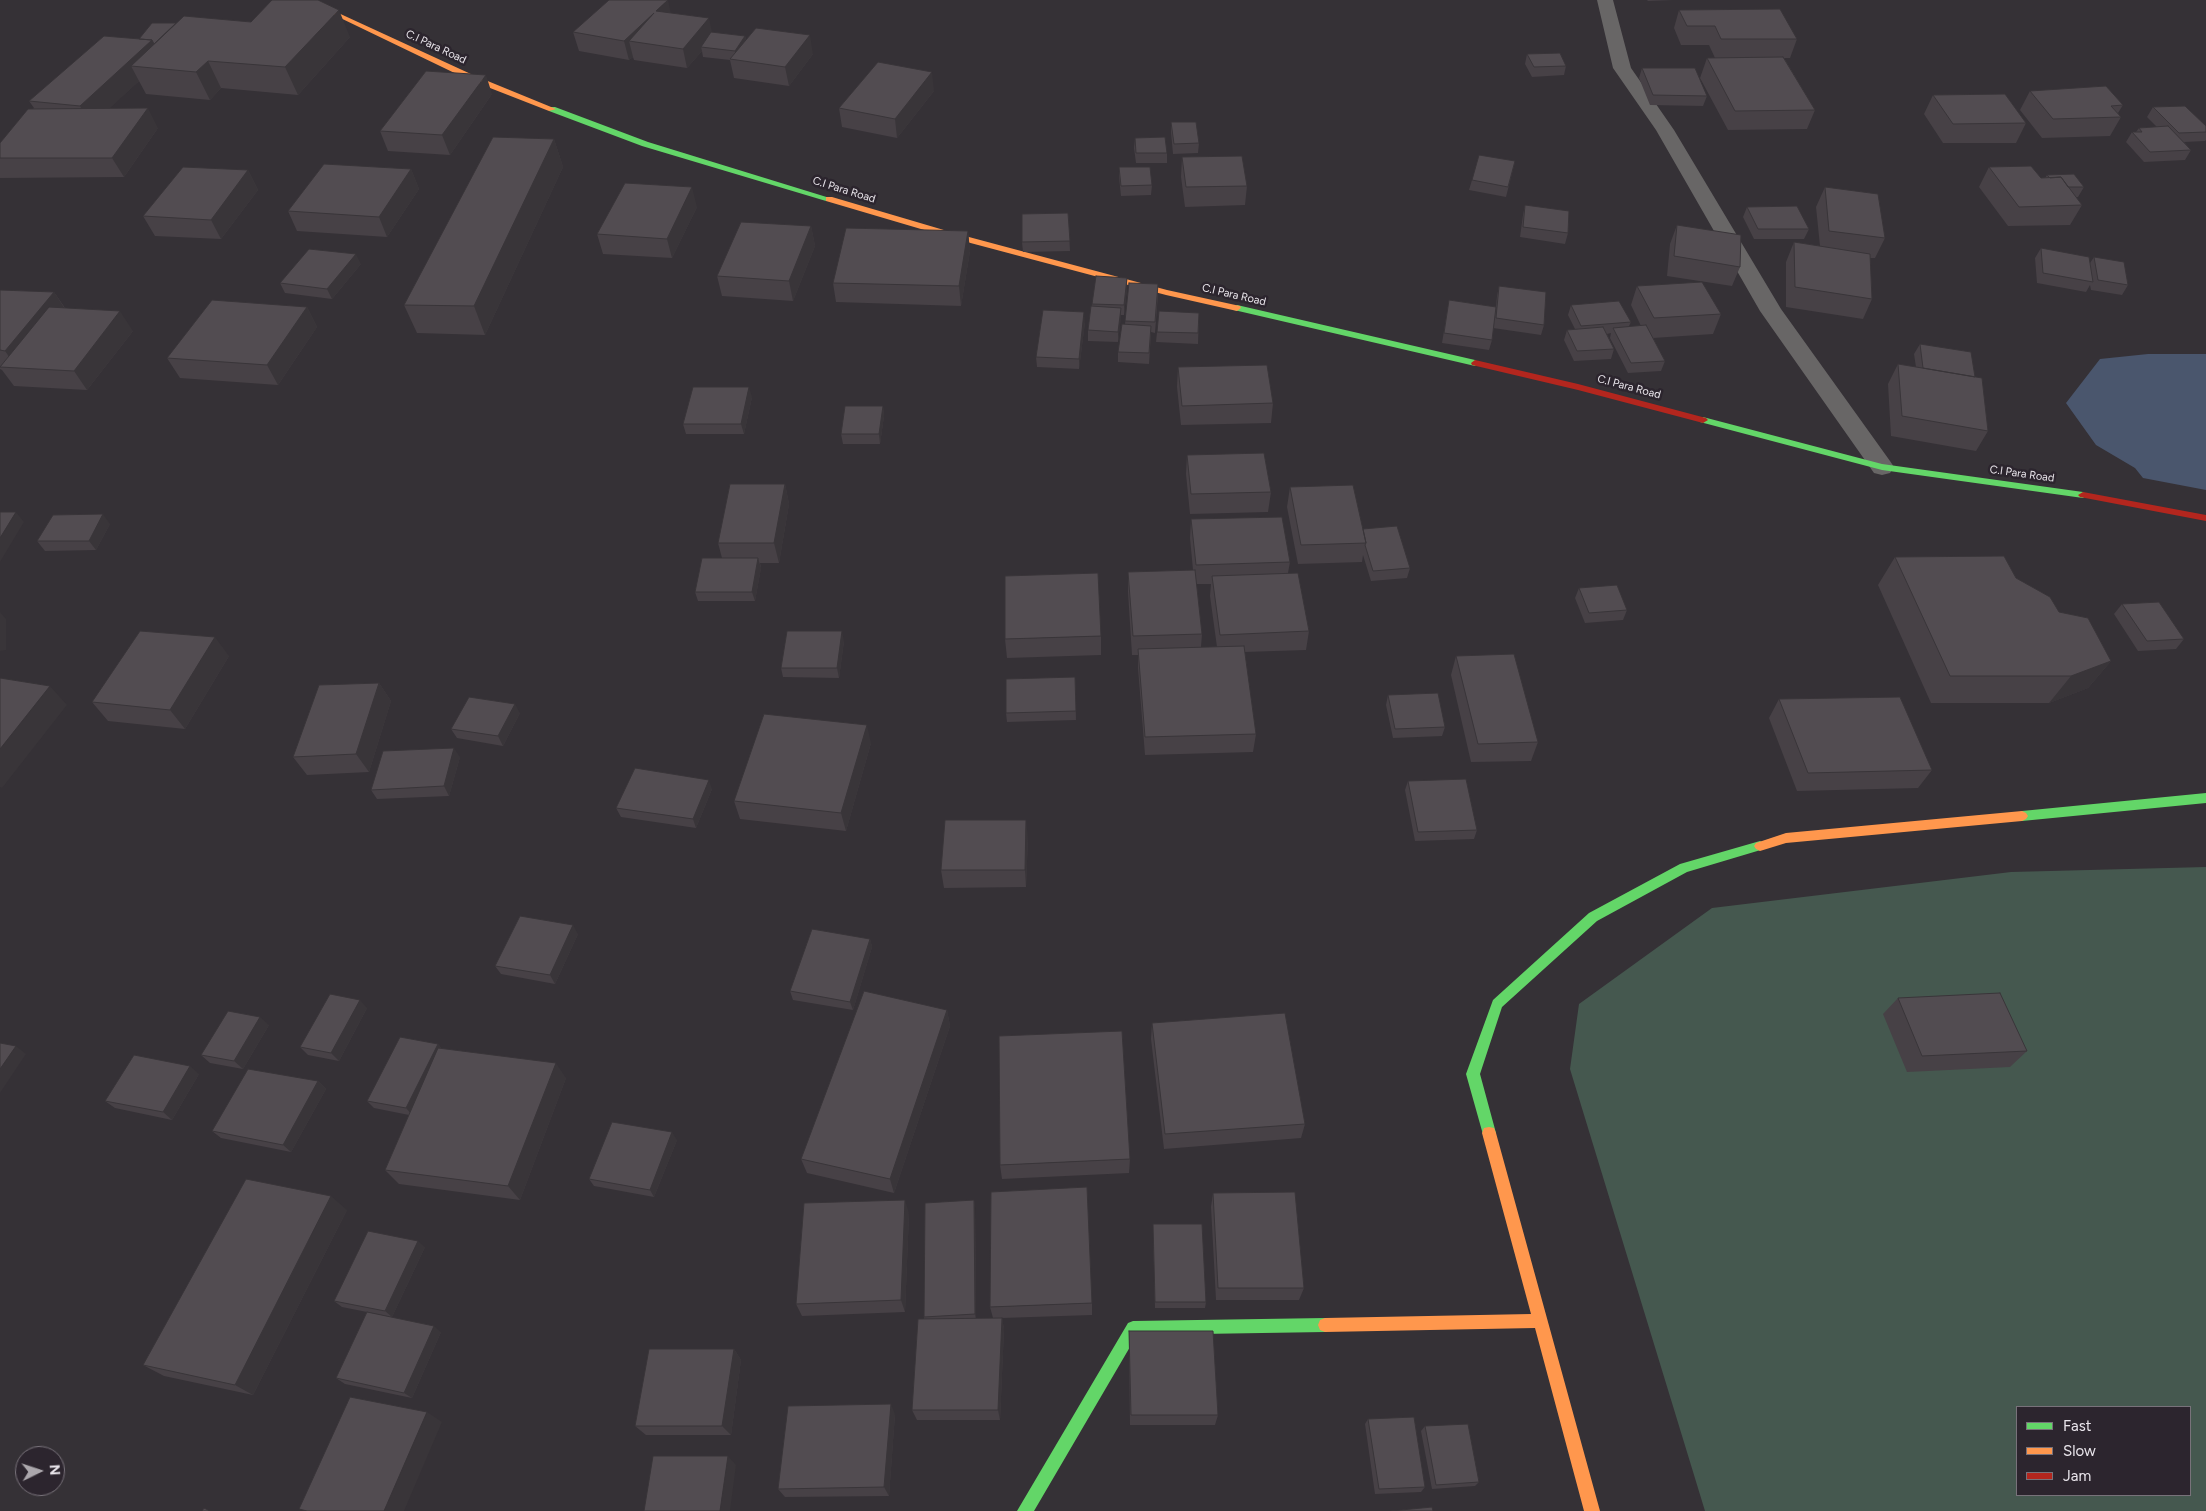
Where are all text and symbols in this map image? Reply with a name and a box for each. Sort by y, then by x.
street label: C.I Para Road [404,27,468,67]
street label: C.I Para Road [811,174,877,206]
street label: C.I Para Road [1201,281,1267,309]
street label: C.I Para Road [1596,372,1662,402]
street label: C.I Para Road [1989,463,2055,485]
legend [2016,1406,2191,1496]
text: Fast [2063,1417,2091,1435]
text: Slow [2063,1442,2096,1460]
north arrow [15,1446,65,1496]
text: N [46,1464,63,1476]
text: Jam [2063,1467,2091,1485]

